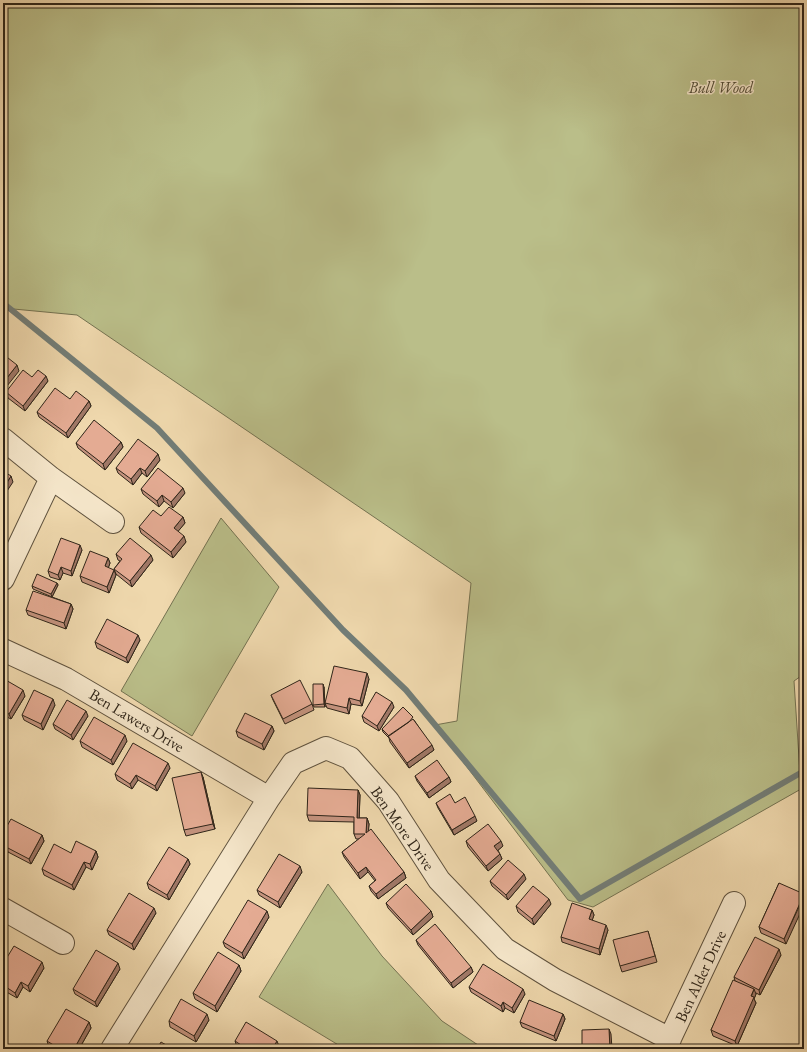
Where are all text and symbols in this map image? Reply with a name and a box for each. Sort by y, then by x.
park label: Bull Wood [688,77,754,98]
street label: Ben Lawers Drive [85,684,188,757]
street label: Ben More Drive [366,782,439,875]
street label: Ben Alder Drive [670,927,731,1026]

